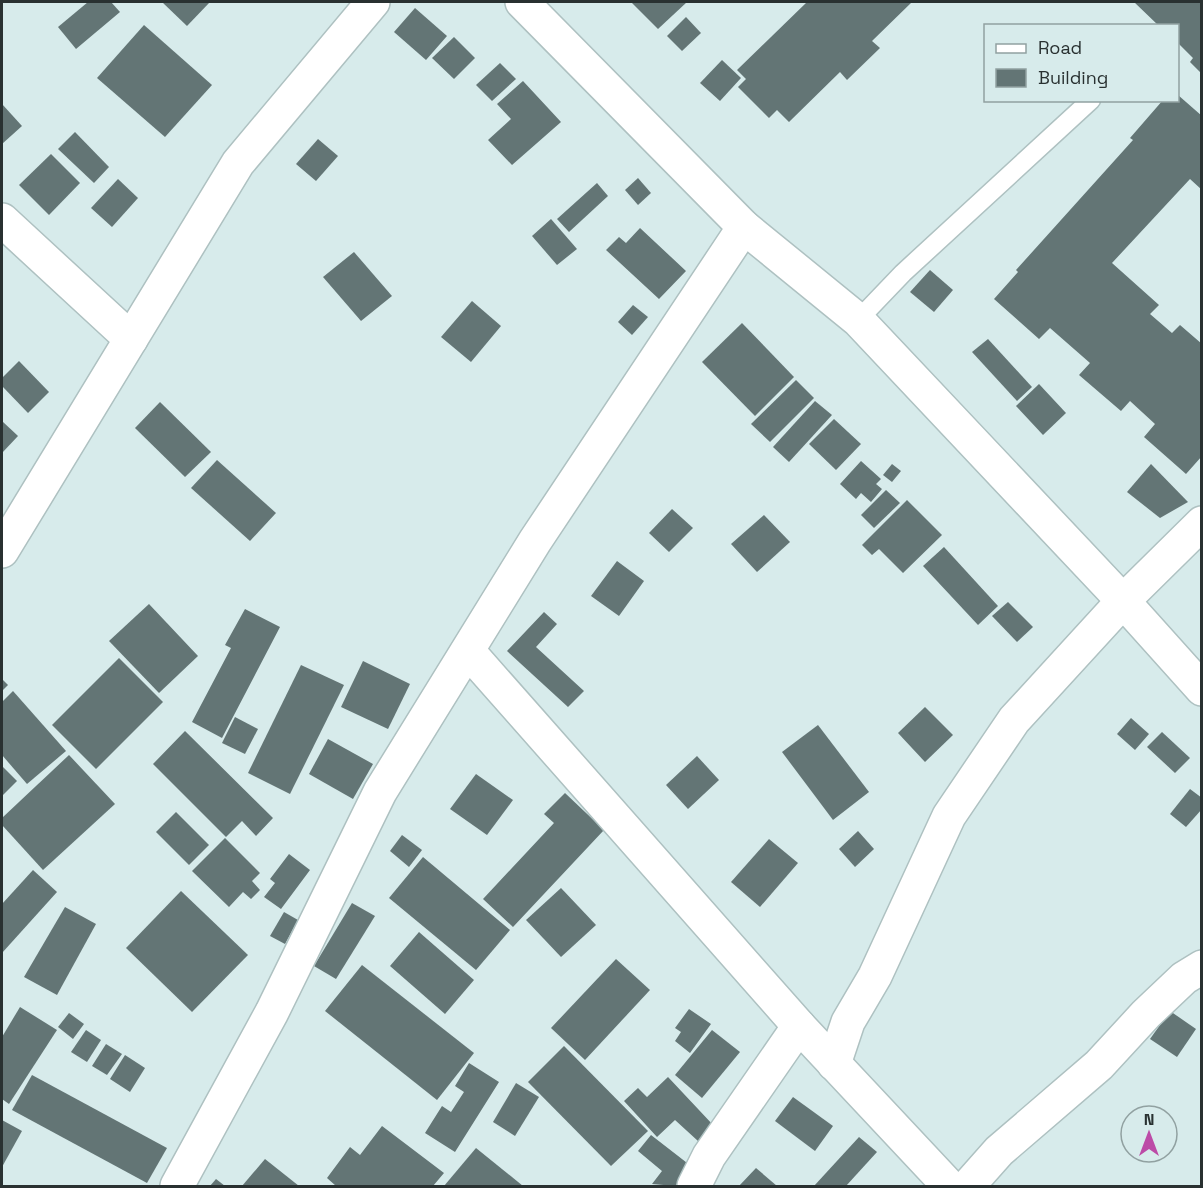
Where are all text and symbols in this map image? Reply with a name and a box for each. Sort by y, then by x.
legend [984,24,1179,102]
text: Road [1038,36,1082,59]
text: Building [1038,66,1108,89]
north arrow [1119,1104,1179,1164]
text: N [1144,1109,1154,1130]

